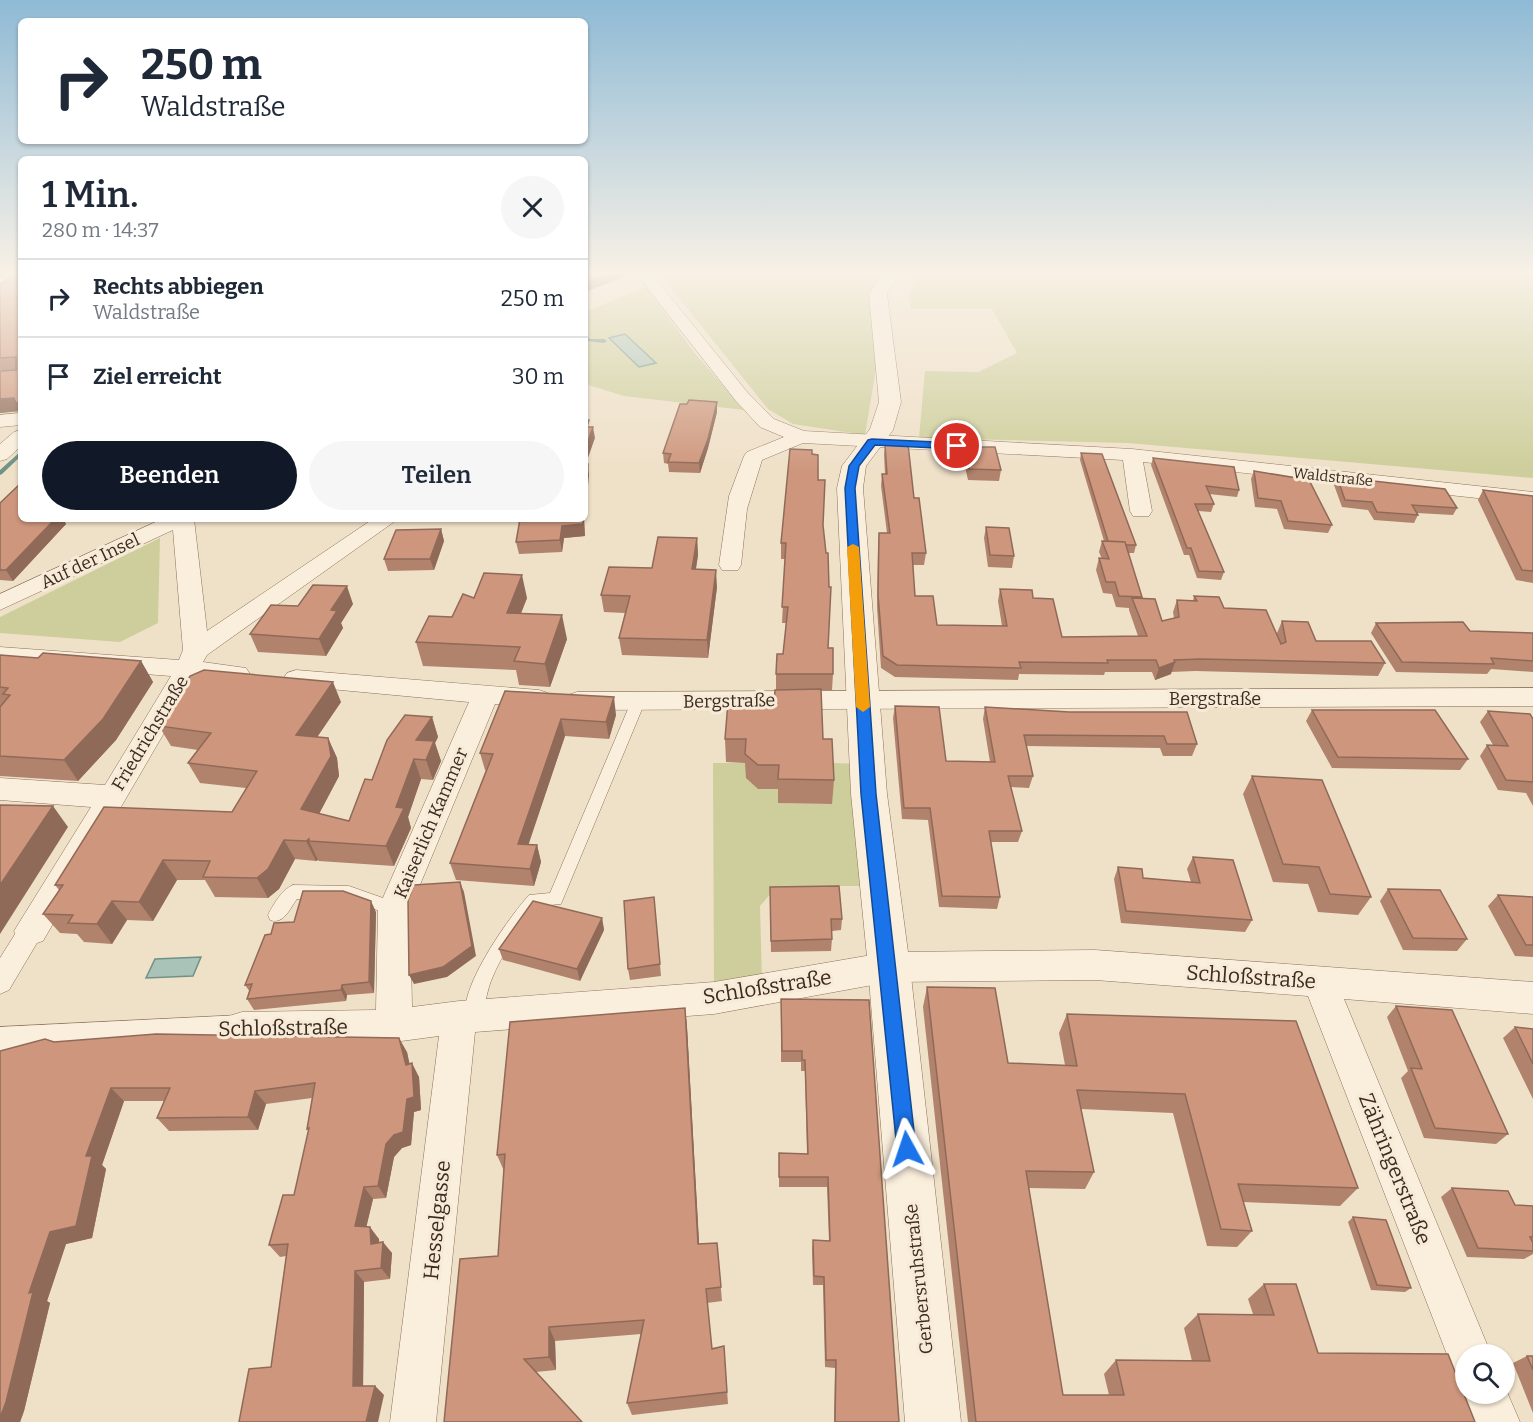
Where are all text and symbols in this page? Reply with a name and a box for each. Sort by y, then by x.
text: 250 m [141,40,262,90]
icon: right [42,42,120,120]
text: Waldstraße [141,91,286,123]
text: 1 Min. [42,173,138,217]
button: close [501,176,564,239]
text: 280 m · 14:37 [42,218,158,242]
text: Rechts abbiegen [93,273,264,300]
icon: right [42,282,75,315]
text: 250 m [501,285,564,312]
text: Waldstraße [93,300,200,324]
icon: arrive [42,360,75,393]
text: Ziel erreicht [93,363,222,390]
text: 30 m [512,363,564,390]
pin [931,420,982,471]
icon: arrive [940,429,973,462]
button: Beenden [42,441,297,510]
button: Teilen [309,441,564,510]
street label: Waldstraße [1292,464,1374,490]
street label: Auf der Insel [37,528,143,594]
street label: Friedrichstraße [107,671,193,795]
street label: Bergstraße [1169,688,1261,710]
street label: Bergstraße [683,689,775,713]
street label: Kaiserlich Kammer [389,744,473,902]
street label: Schloßstraße [1185,959,1317,995]
street label: Schloßstraße [701,964,833,1010]
street label: Schloßstraße [218,1014,348,1042]
street label: Zähringerstraße [1353,1090,1437,1248]
position arrow [875,1117,939,1181]
street label: Hesselgasse [418,1159,456,1281]
street label: Gerbersruhstraße [900,1203,938,1355]
map controls [1455,1344,1515,1404]
button: search [1455,1344,1515,1404]

